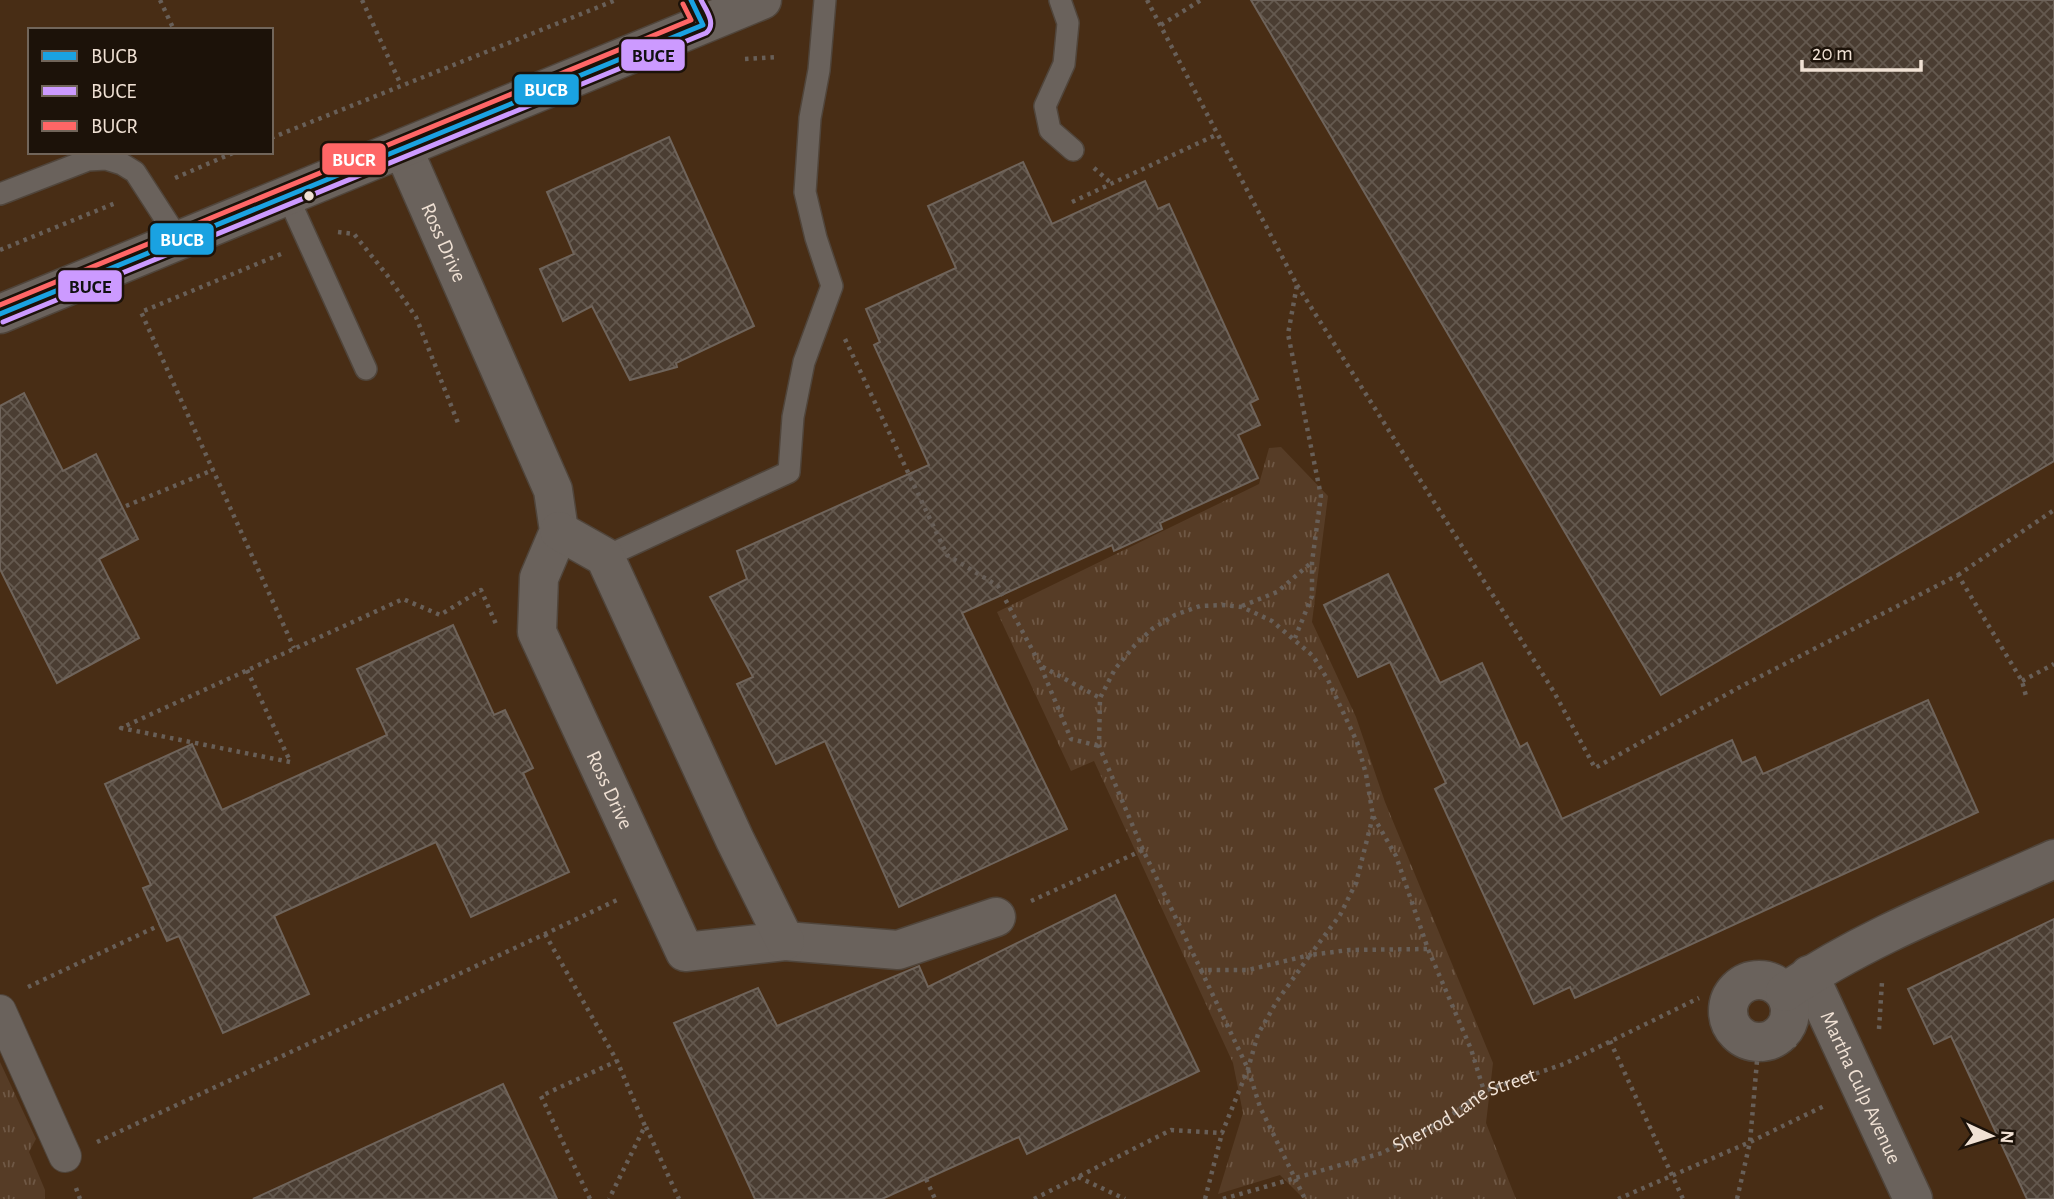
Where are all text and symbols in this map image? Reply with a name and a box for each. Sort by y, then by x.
legend [28,28,273,154]
scale bar [1802,28,1921,72]
line badge: BUCE [620,38,686,72]
text: 20 m [1812,43,1853,64]
text: BUCB [91,46,138,67]
text: BUCE [632,47,675,66]
line badge: BUCB [513,73,580,106]
text: BUCE [91,81,136,102]
text: BUCB [524,81,568,100]
text: BUCR [91,116,138,137]
line badge: BUCR [321,142,387,176]
text: BUCR [332,151,376,170]
unlabelled marker [302,189,316,203]
street label: Ross Drive [418,200,471,285]
line badge: BUCB [149,222,215,256]
text: BUCB [160,231,204,250]
line badge: BUCE [57,269,123,303]
text: BUCE [69,278,112,297]
street label: Ross Drive [583,747,637,832]
street label: Martha Culp Avenue [1817,1008,1906,1167]
street label: Sherrod Lane Street [1389,1064,1539,1156]
north arrow [1956,1101,2026,1171]
text: N [1997,1130,2016,1144]

